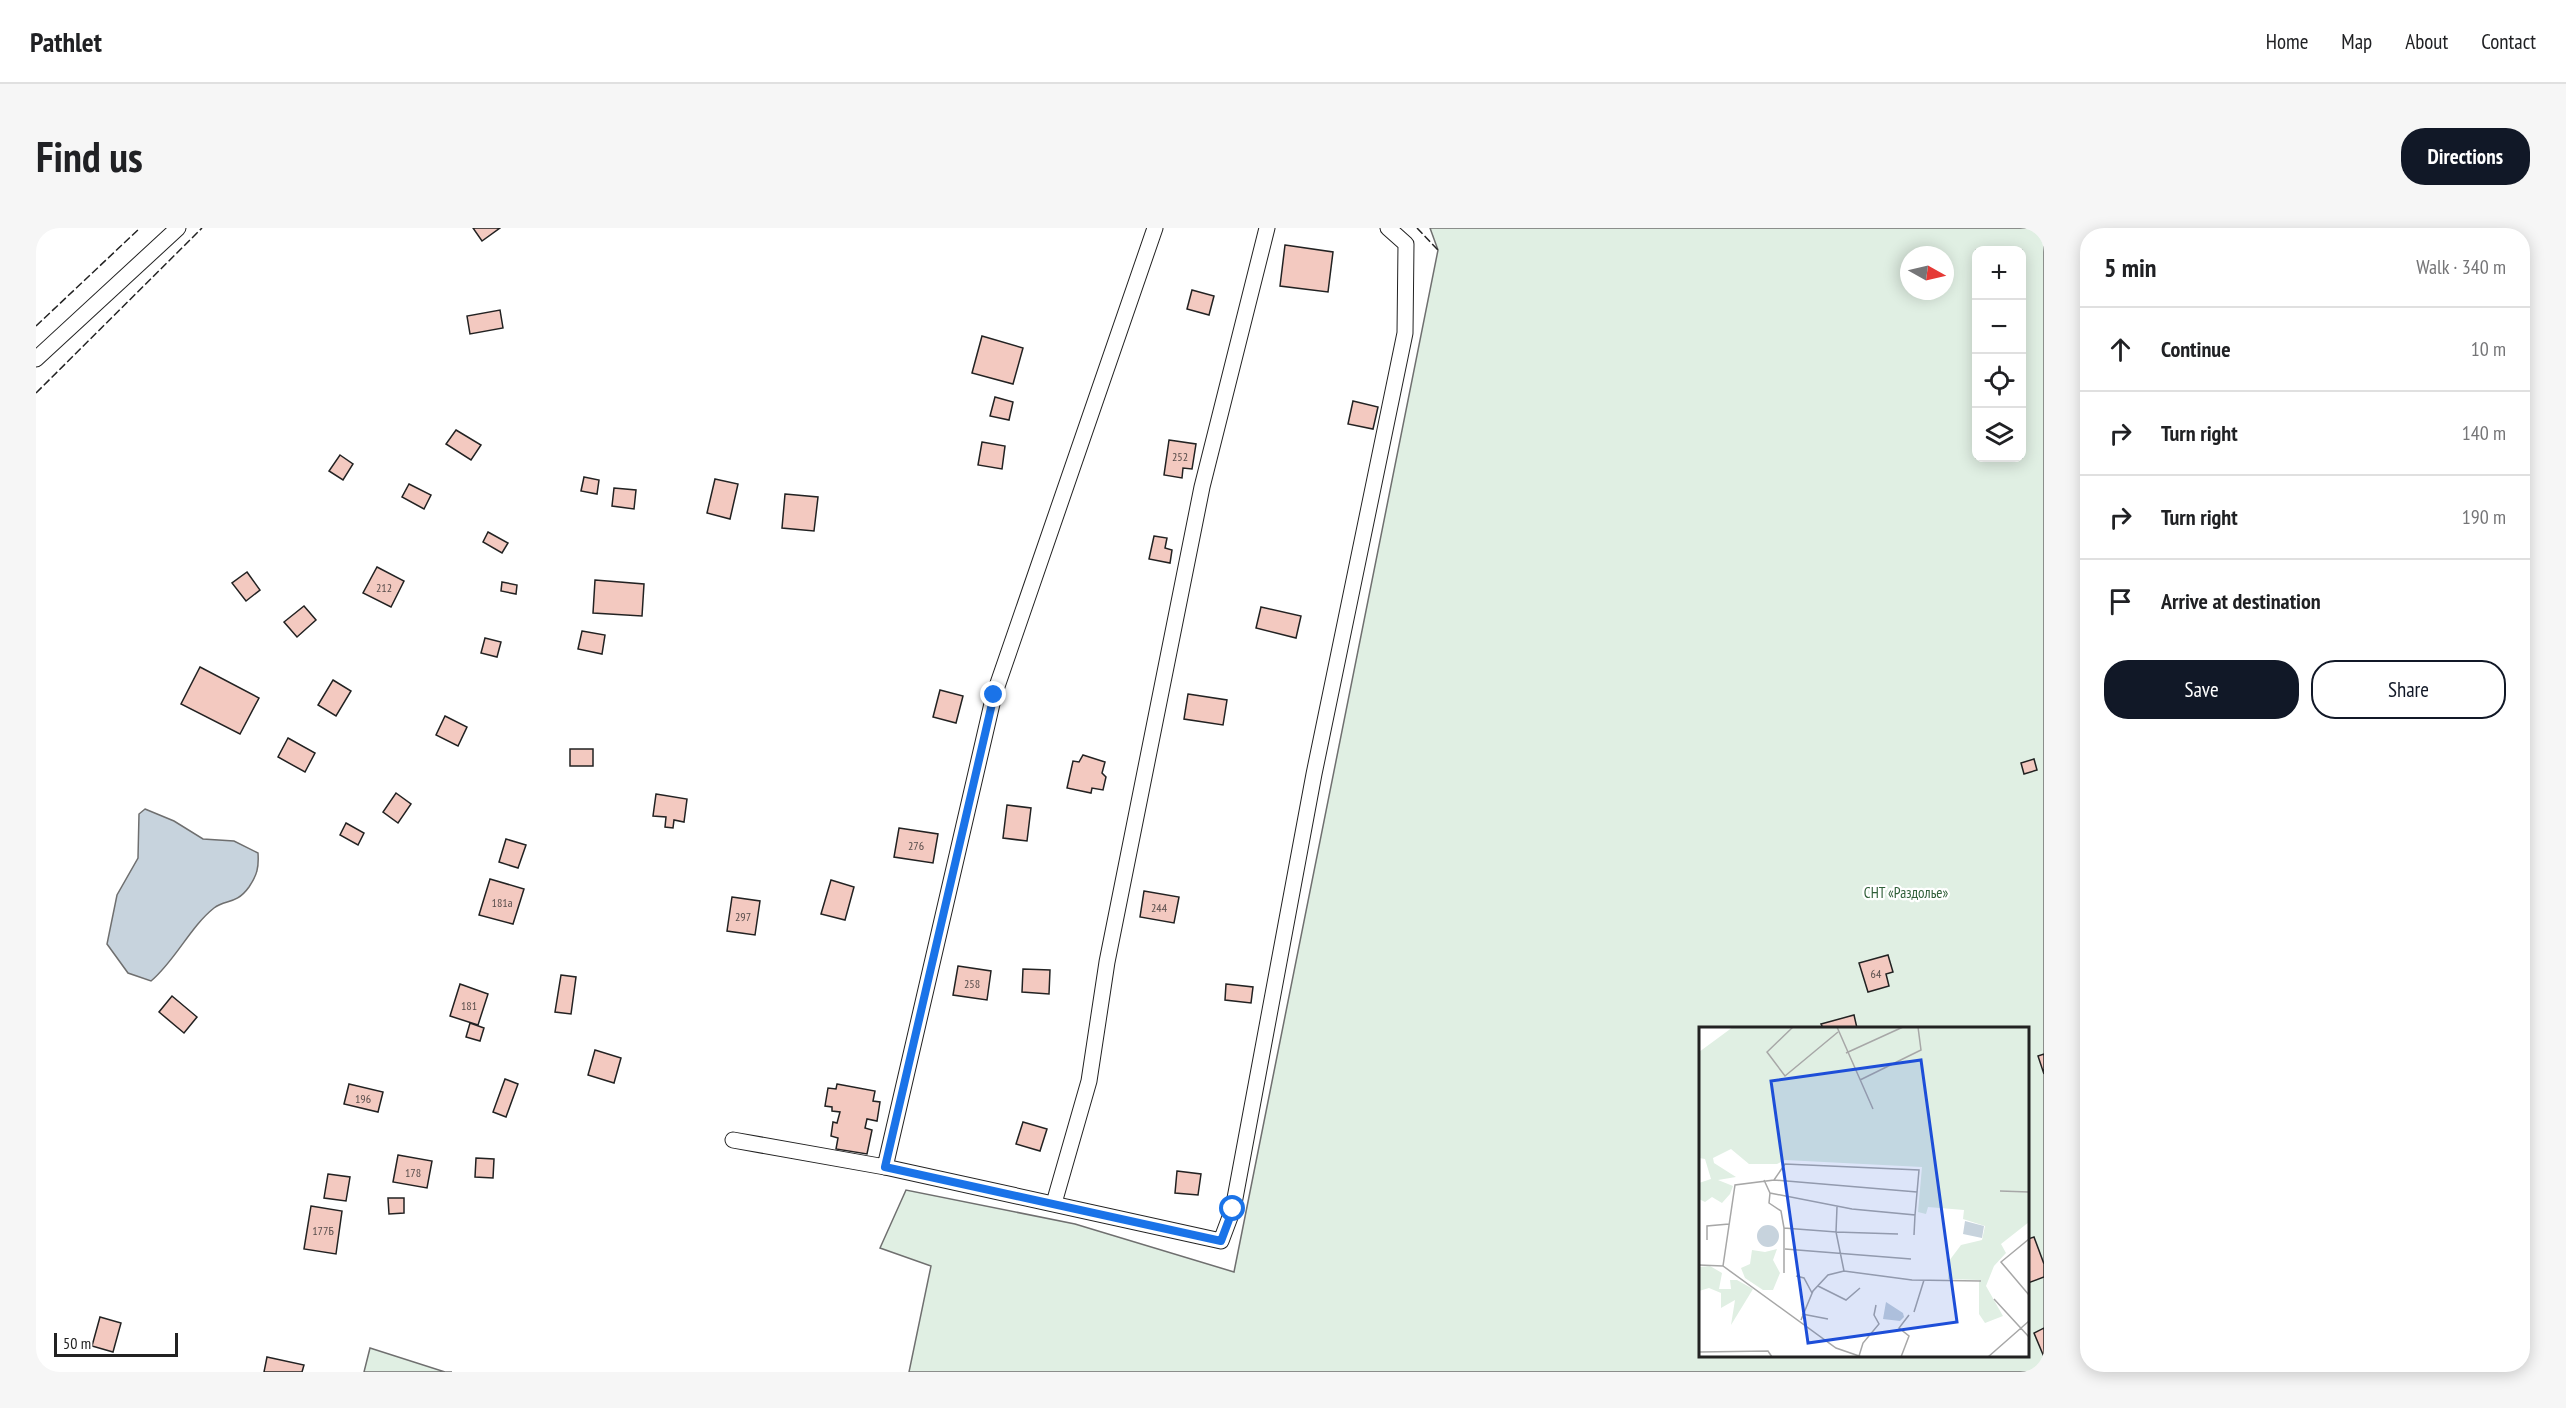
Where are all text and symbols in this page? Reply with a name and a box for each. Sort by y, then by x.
text: Pathlet [30,23,102,60]
text: Home [2266,28,2308,55]
text: Map [2341,28,2372,55]
text: About [2405,28,2448,55]
text: Contact [2481,28,2536,55]
button: Directions [2401,128,2530,185]
text: Find us [36,129,143,184]
north arrow [1900,246,1954,300]
map controls [1972,246,2026,462]
button: + [1972,246,2026,300]
text: 5 min [2104,251,2157,284]
text: Walk · 340 m [2416,254,2506,280]
button: − [1972,300,2026,354]
icon: ahead [2104,333,2137,366]
text: Continue [2161,335,2231,363]
text: 10 m [2471,336,2506,362]
button: locate [1972,354,2026,408]
button: layers [1972,408,2026,462]
icon: right [2104,417,2137,450]
text: Turn right [2161,419,2238,447]
text: 140 m [2462,420,2506,446]
house number: 252 [1172,449,1188,464]
icon: right [2104,501,2137,534]
text: Turn right [2161,503,2238,531]
text: 190 m [2462,504,2506,530]
house number: 212 [376,580,392,595]
icon: arrive [2104,585,2137,618]
text: Arrive at destination [2161,587,2321,615]
button: Save [2104,660,2299,719]
button: Share [2311,660,2506,719]
route end [980,681,1006,707]
house number: 276 [908,838,924,853]
park label: СНТ «Раздолье» [1864,883,1948,902]
house number: 181а [491,895,513,910]
house number: 244 [1151,900,1168,915]
house number: 297 [735,909,751,924]
house number: 64 [1871,966,1882,981]
house number: 258 [964,976,980,991]
house number: 181 [461,998,477,1013]
inset map [1699,1027,2029,1357]
house number: 196 [355,1091,371,1106]
house number: 178 [405,1165,421,1180]
route start [1219,1195,1245,1221]
house number: 177Б [312,1223,334,1238]
scale bar [54,1330,178,1358]
text: 50 m [63,1333,91,1353]

